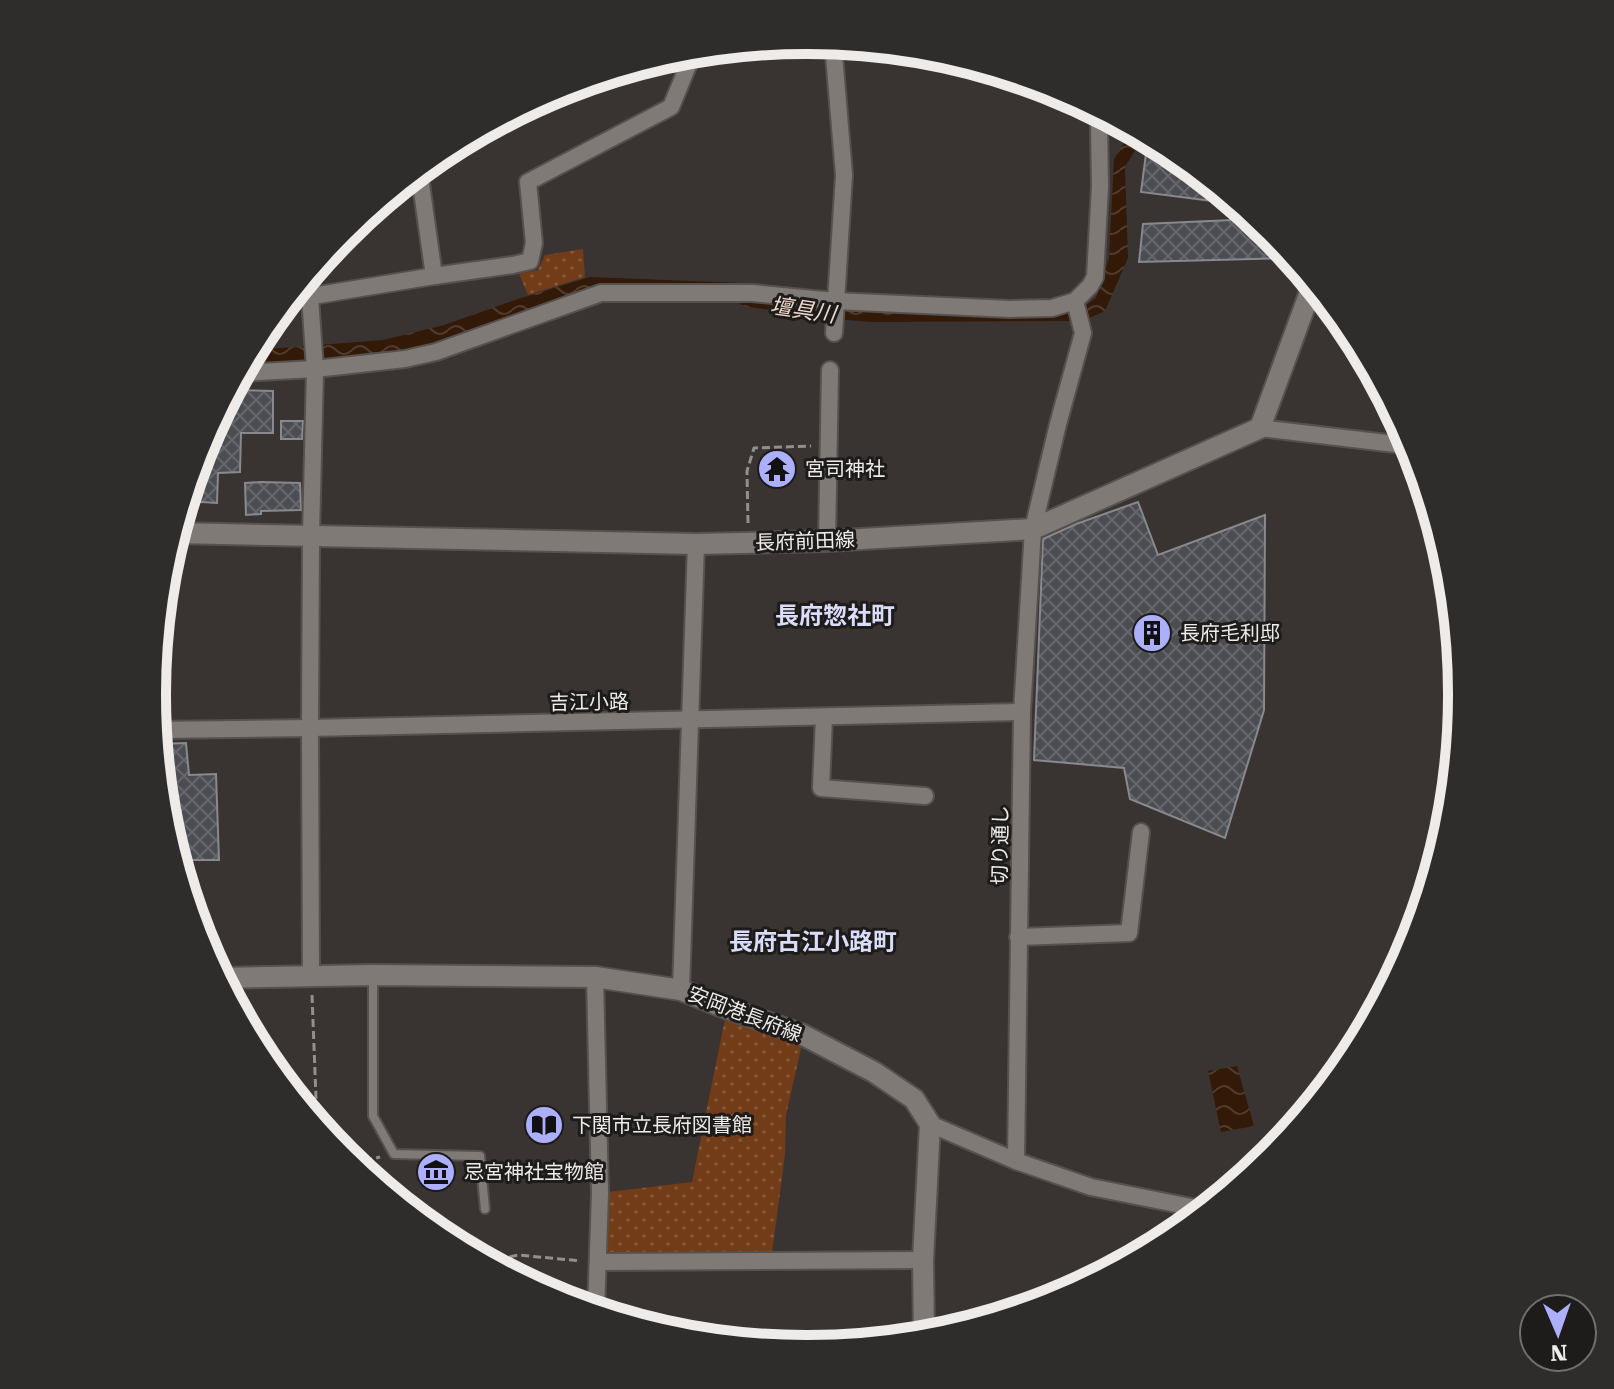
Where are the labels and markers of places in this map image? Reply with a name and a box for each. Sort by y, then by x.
temple icon: 宮司神社 [756,448,798,490]
place label: 宮司神社 [805,457,885,481]
building icon: 長府毛利邸 [1131,612,1173,654]
place label: 長府毛利邸 [1180,621,1280,645]
library icon: 下関市立長府図書館 [523,1104,565,1146]
place label: 下関市立長府図書館 [572,1113,752,1137]
museum icon: 忌宮神社宝物館 [415,1151,457,1193]
place label: 忌宮神社宝物館 [464,1160,604,1184]

